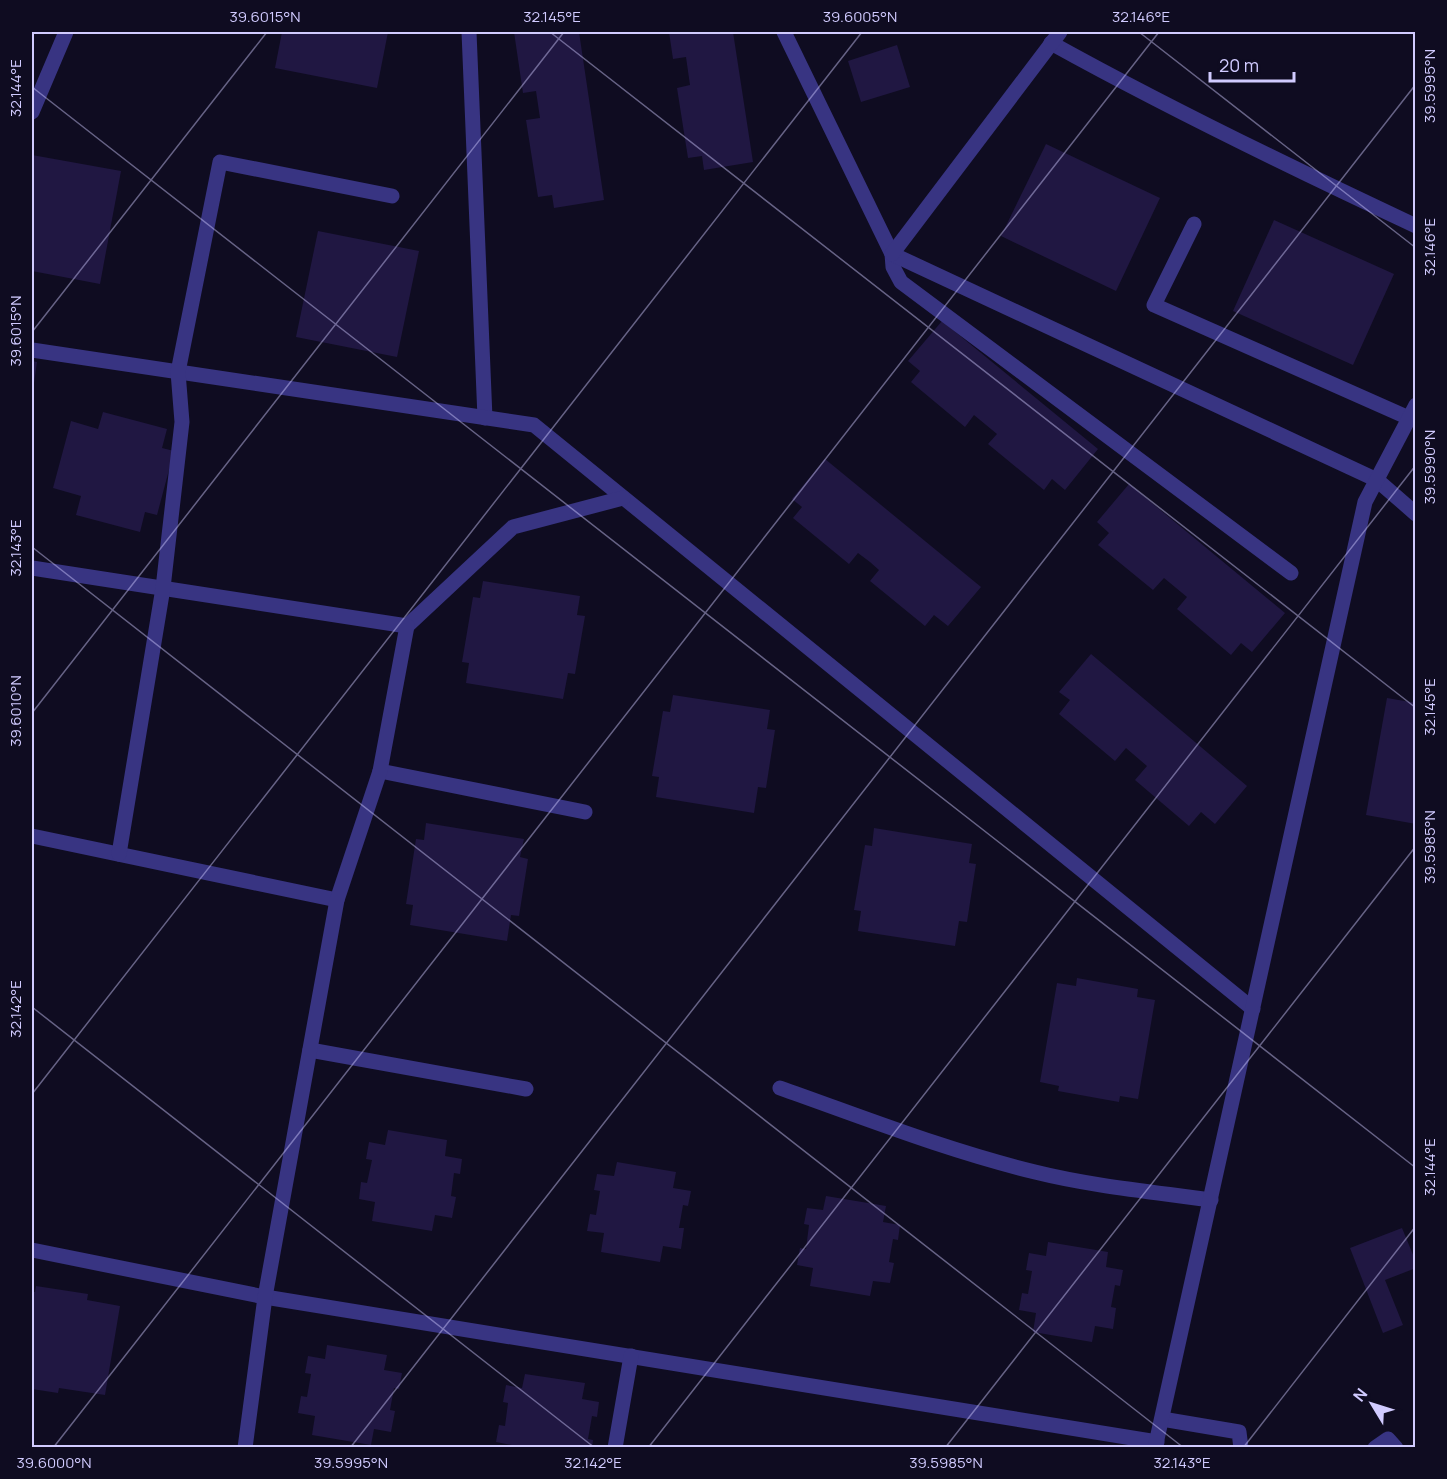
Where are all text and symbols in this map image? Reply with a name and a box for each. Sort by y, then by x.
text: 39.6015°N [229,6,301,27]
text: 32.145°E [523,6,581,27]
text: 39.6005°N [823,6,897,27]
text: 32.146°E [1112,6,1170,27]
scale bar [1210,45,1294,83]
text: 39.5995°N [1419,49,1440,123]
text: 20 m [1219,53,1259,77]
text: 32.144°E [5,59,26,117]
text: 32.146°E [1419,218,1440,276]
text: 39.6015°N [5,295,26,367]
text: 39.5990°N [1419,430,1440,504]
text: 32.143°E [5,519,26,577]
text: 39.6010°N [5,675,26,747]
text: 32.145°E [1419,678,1440,736]
text: 39.5985°N [1419,810,1440,884]
text: 32.142°E [5,980,26,1038]
text: 32.144°E [1419,1138,1440,1196]
north arrow [1342,1374,1402,1434]
text: N [1348,1383,1372,1406]
text: 39.6000°N [17,1452,91,1473]
text: 39.5995°N [314,1452,388,1473]
text: 32.142°E [564,1452,622,1473]
text: 39.5985°N [909,1452,983,1473]
text: 32.143°E [1153,1452,1211,1473]

